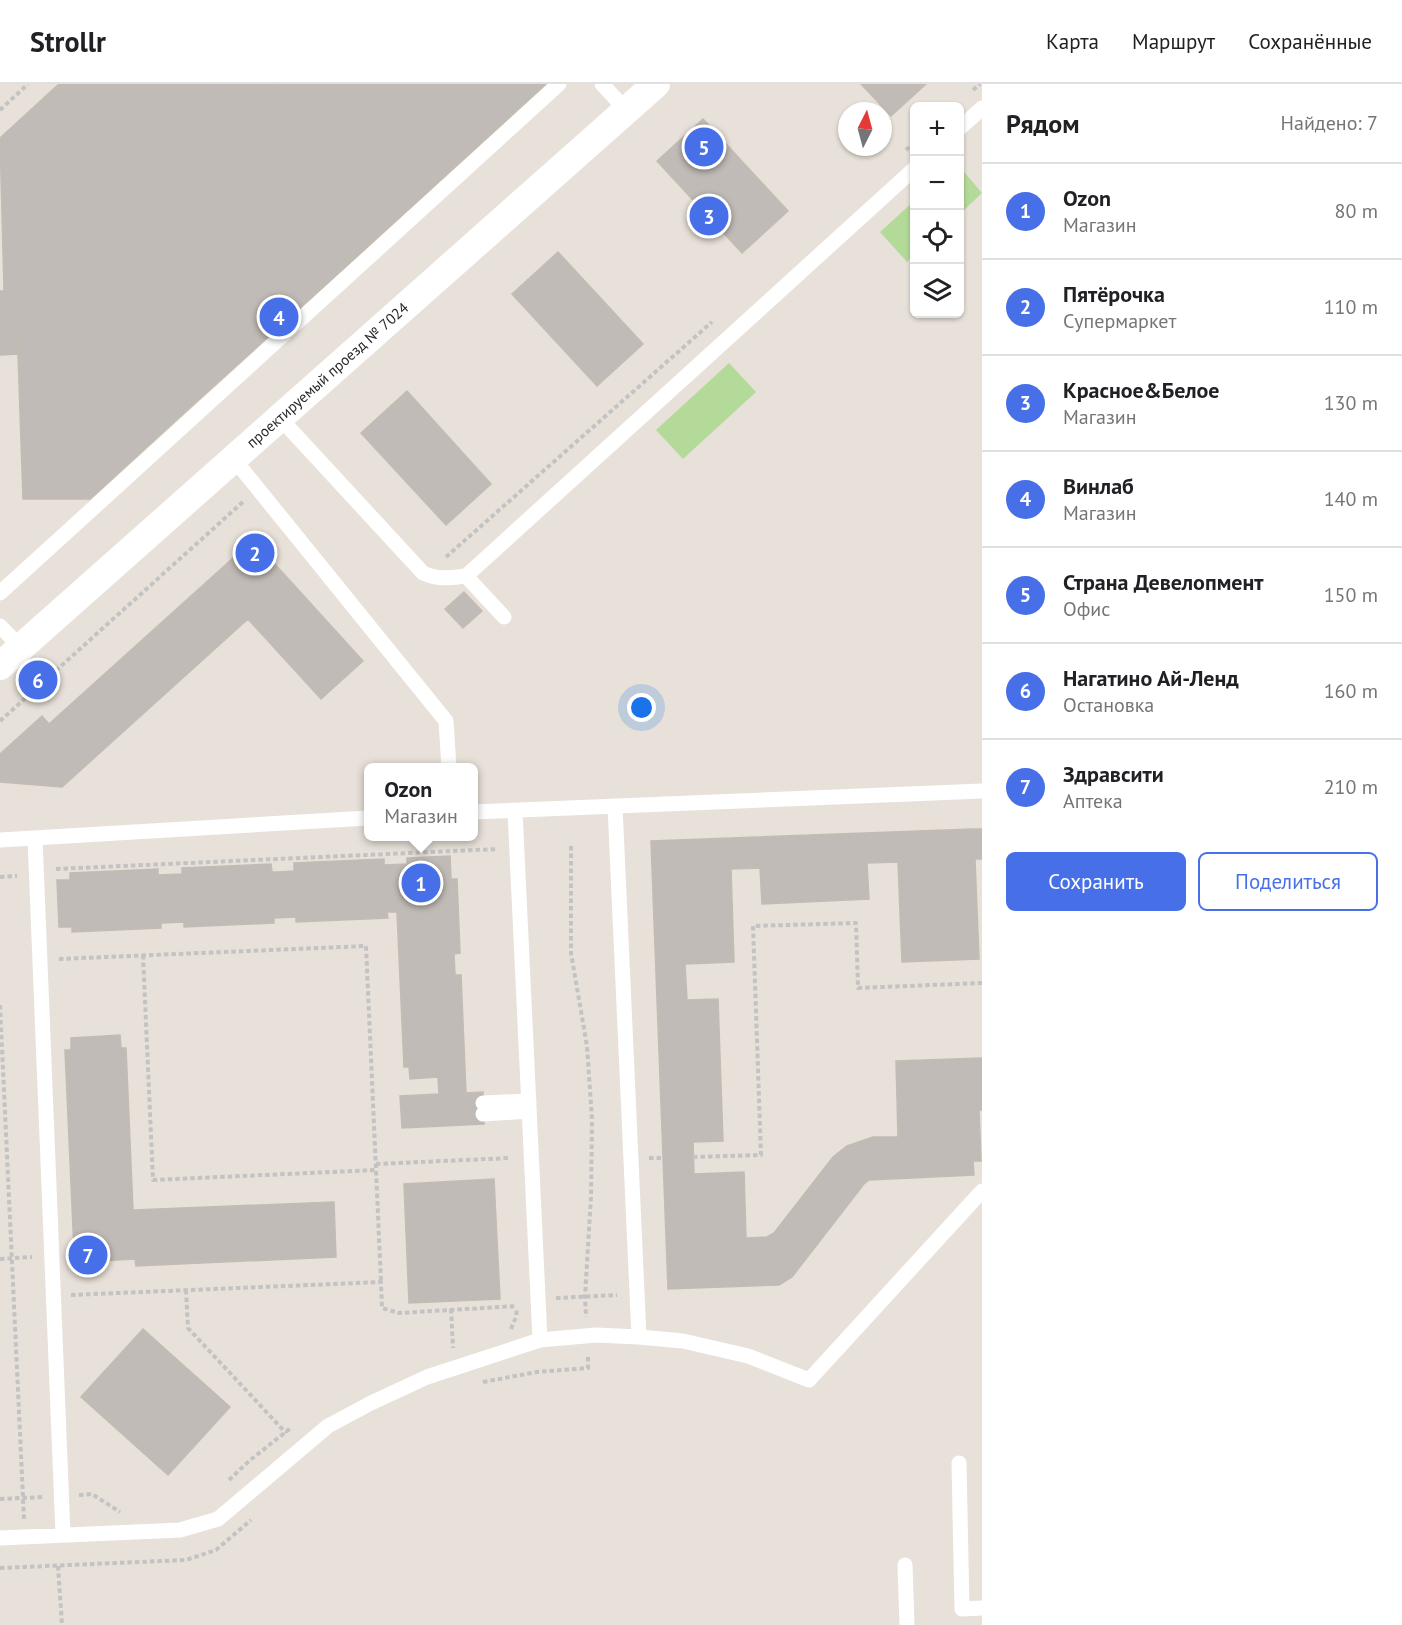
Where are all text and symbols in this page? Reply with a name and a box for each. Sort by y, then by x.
text: Strollr [30,23,106,60]
text: Карта [1046,28,1099,55]
text: Маршрут [1132,28,1215,55]
text: Сохранённые [1248,28,1372,55]
north arrow [838,102,892,156]
map controls [910,102,964,318]
button: + [910,102,964,156]
text: Рядом [1006,107,1080,140]
text: Найдено: 7 [1281,110,1378,136]
pin: 5 [684,124,724,170]
button: − [910,156,964,210]
text: Ozon [1063,184,1111,212]
pin: 3 [690,194,728,238]
text: 1 [1020,198,1031,224]
text: 80 m [1335,198,1378,224]
button: locate [910,210,964,264]
text: Магазин [1063,212,1137,238]
button: layers [910,264,964,318]
text: Пятёрочка [1063,280,1165,308]
pin: 4 [260,294,298,340]
text: 2 [1020,294,1031,320]
text: 110 m [1324,294,1378,320]
street label: проектируемый проезд № 7024 [243,298,411,452]
text: Супермаркет [1063,308,1176,334]
text: Красное&Белое [1063,376,1219,404]
text: 3 [1020,390,1031,416]
text: 130 m [1324,390,1378,416]
text: Магазин [1063,404,1137,430]
text: Винлаб [1063,472,1134,500]
text: 4 [1020,486,1031,512]
text: 140 m [1324,486,1378,512]
text: Магазин [1063,500,1137,526]
pin: 2 [236,530,274,576]
text: Страна Девелопмент [1063,568,1263,596]
text: 5 [1020,582,1031,608]
text: 150 m [1324,582,1378,608]
text: Офис [1063,596,1110,622]
pin: 6 [18,658,57,702]
text: Нагатино Ай-Ленд [1063,664,1239,692]
text: 6 [1020,678,1031,704]
text: 160 m [1324,678,1378,704]
text: Остановка [1063,692,1154,718]
your location [627,693,656,722]
text: Здравсити [1063,760,1164,788]
popup [364,763,478,841]
text: 7 [1020,774,1031,800]
text: 210 m [1324,774,1378,800]
text: Ozon [384,775,432,803]
text: Аптека [1063,788,1123,814]
text: Магазин [384,803,458,829]
button: Сохранить [1006,852,1186,911]
button: Поделиться [1198,852,1378,911]
pin: 1 [402,860,440,906]
pin: 7 [68,1232,107,1278]

